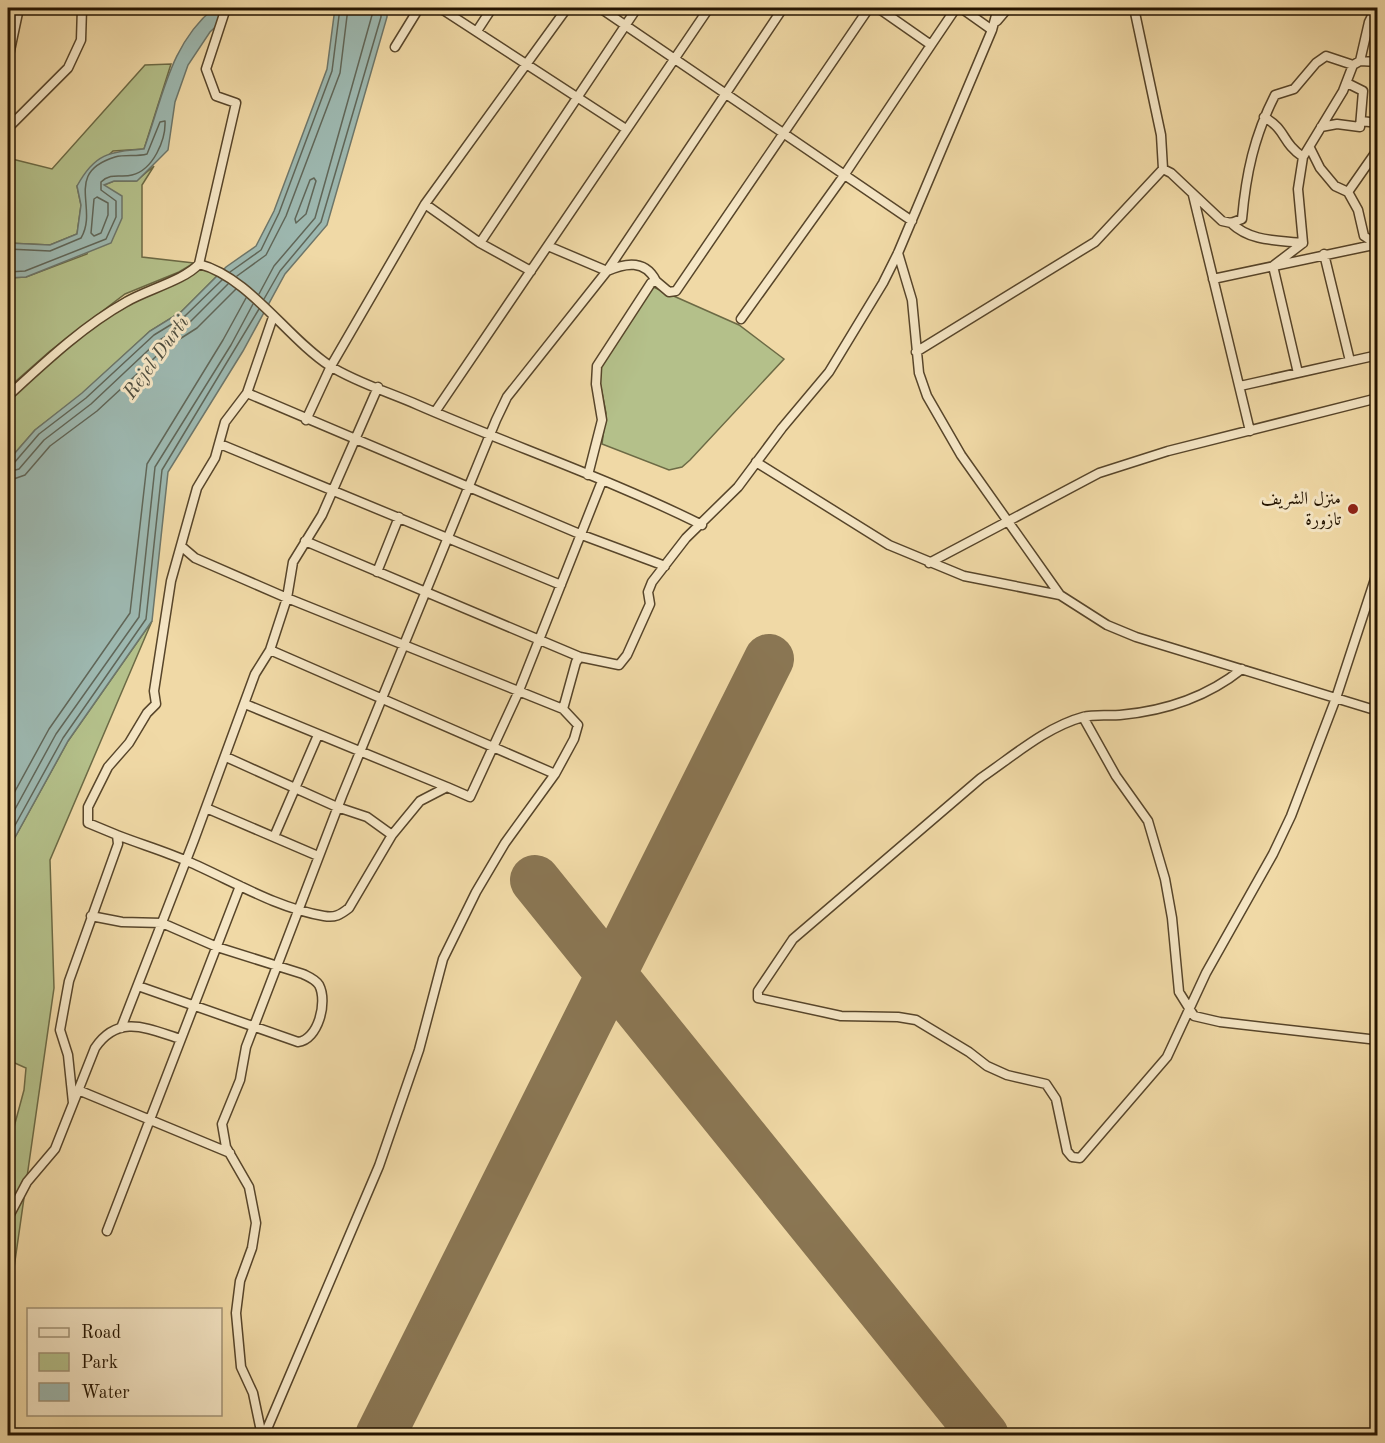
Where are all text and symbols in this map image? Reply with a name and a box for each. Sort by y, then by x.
water label: Rejel Durti [120,313,194,404]
place label: منزل الشريف تازورة [1261,490,1342,530]
marker: منزل الشريف تازورة [1346,502,1360,516]
legend [27,1308,222,1416]
text: Road [81,1324,121,1342]
text: Park [81,1354,118,1372]
text: Water [81,1384,130,1402]

